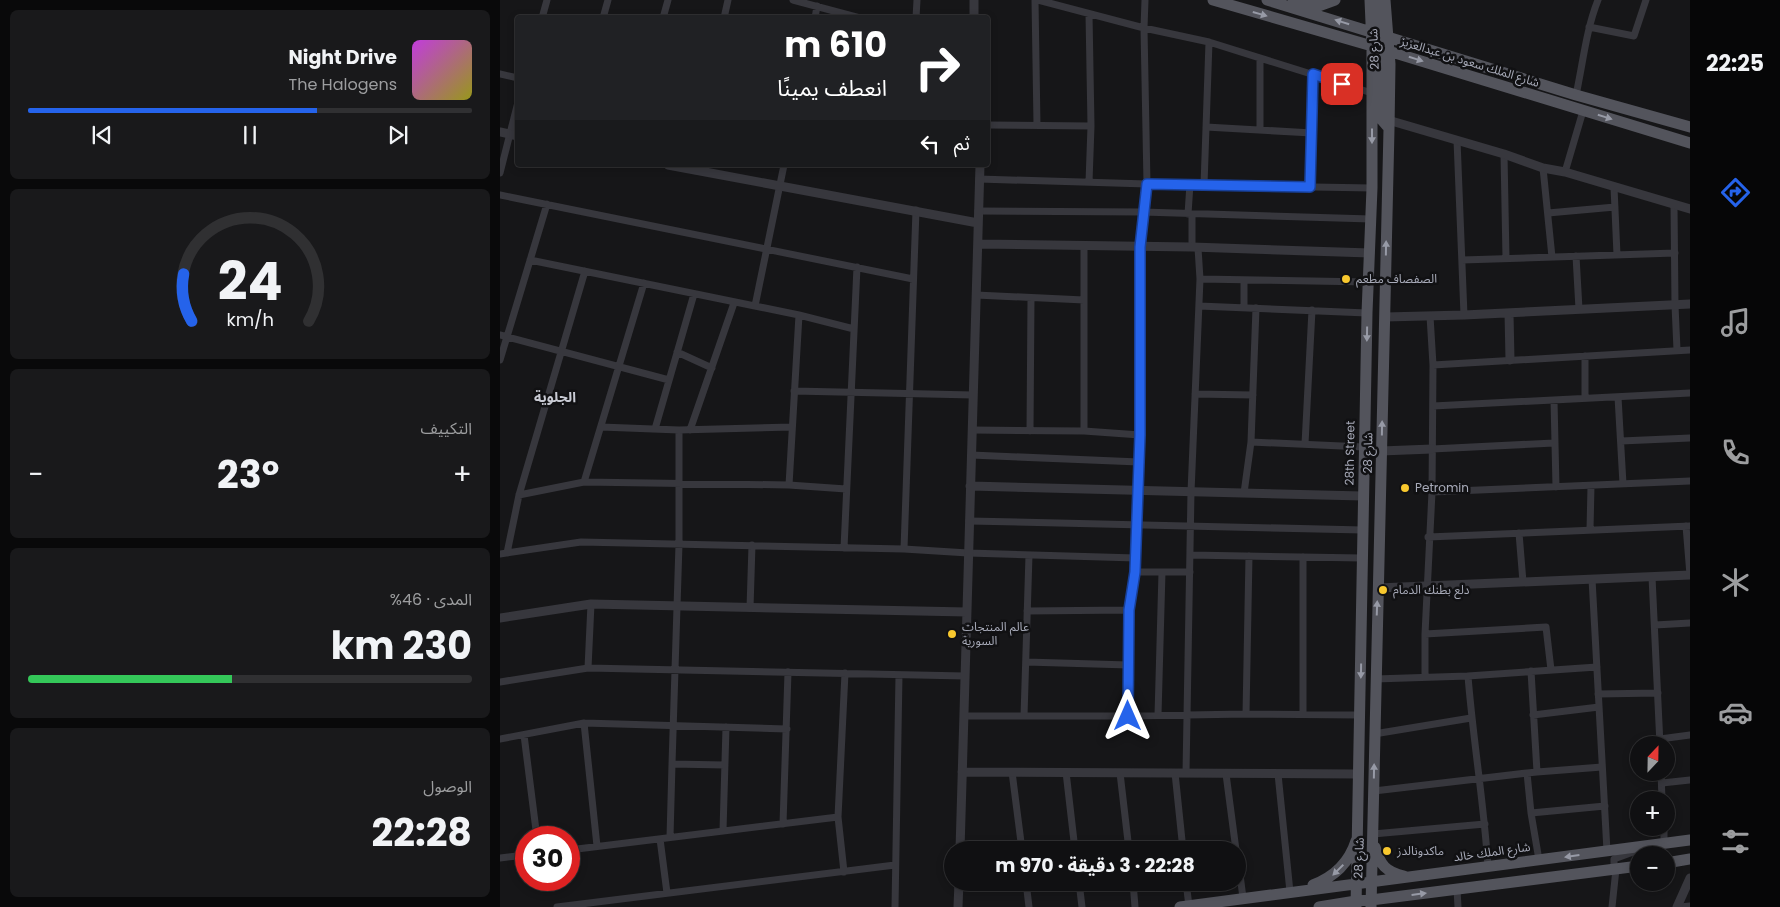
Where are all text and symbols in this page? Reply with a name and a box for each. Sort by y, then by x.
one-way arrow [1252,10,1267,18]
one-way arrow [1334,18,1349,26]
text: 610 m [784,20,887,69]
street label: شارع 28 [1364,28,1384,70]
street label: شارع الملك سعود بن عبدالعزيز [1397,32,1542,92]
icon: right [905,35,970,100]
text: Night Drive [289,44,397,71]
text: 22:25 [1706,48,1764,79]
one-way arrow [1408,56,1423,64]
pin [1321,63,1363,105]
icon: arrive [1328,70,1356,98]
text: The Halogens [289,73,397,96]
text: انعطف يمينًا [777,73,887,104]
one-way arrow [1597,114,1612,122]
icon: previous [88,121,116,149]
icon: pause [236,121,264,149]
icon: next [384,121,412,149]
one-way arrow [1368,128,1376,144]
icon: left [916,130,944,158]
text: ثم [954,130,970,157]
icon: directions [1718,175,1753,210]
one-way arrow [1382,240,1390,256]
text: 24 [218,245,282,318]
place label: الصفصاف مطعم [1356,270,1437,288]
marker: الصفصاف مطعم [1340,273,1352,285]
icon: music [1718,305,1753,340]
text: km/h [226,307,274,332]
one-way arrow [1362,326,1370,342]
district label: الجلوية [534,387,576,407]
text: التكييف [420,417,472,440]
street label: 28th Street [1340,420,1359,486]
one-way arrow [1378,420,1386,436]
street label: شارع 28 [1359,432,1377,474]
icon: phone [1718,435,1753,470]
text: 23° [217,448,279,501]
text: − [28,455,43,494]
text: + [453,455,472,494]
place label: Petromin [1415,479,1469,496]
marker: Petromin [1399,482,1411,494]
icon: climate [1718,565,1753,600]
place label: دلع بطنك الدمام [1393,581,1470,599]
marker: دلع بطنك الدمام [1377,584,1389,596]
text: المدى · 46% [390,588,472,611]
one-way arrow [1373,600,1381,616]
place label: عالم المنتجات السورية [962,618,1029,649]
text: 230 km [331,619,472,672]
marker: عالم المنتجات السورية [946,628,958,640]
one-way arrow [1357,663,1365,679]
position arrow [1101,689,1153,741]
icon: car [1718,695,1753,730]
north arrow [1630,736,1675,781]
map controls [1630,736,1675,891]
one-way arrow [1370,763,1378,779]
text: الوصول [423,775,472,798]
button: + [1630,791,1675,836]
text: 22:28 [371,806,472,859]
icon: filters [1718,824,1753,859]
speed limit sign: 30 [515,826,580,891]
street label: شارع 28 [1349,837,1369,879]
street label: شارع الملك خالد [1452,838,1532,866]
place label: ماكدونالدز [1396,842,1444,859]
marker: ماكدونالدز [1381,845,1393,857]
button: − [1630,846,1675,891]
text: 22:28 · 3 دقيقة · 970 m [995,852,1195,879]
one-way arrow [1564,852,1580,860]
one-way arrow [1332,864,1344,876]
one-way arrow [1411,890,1427,898]

